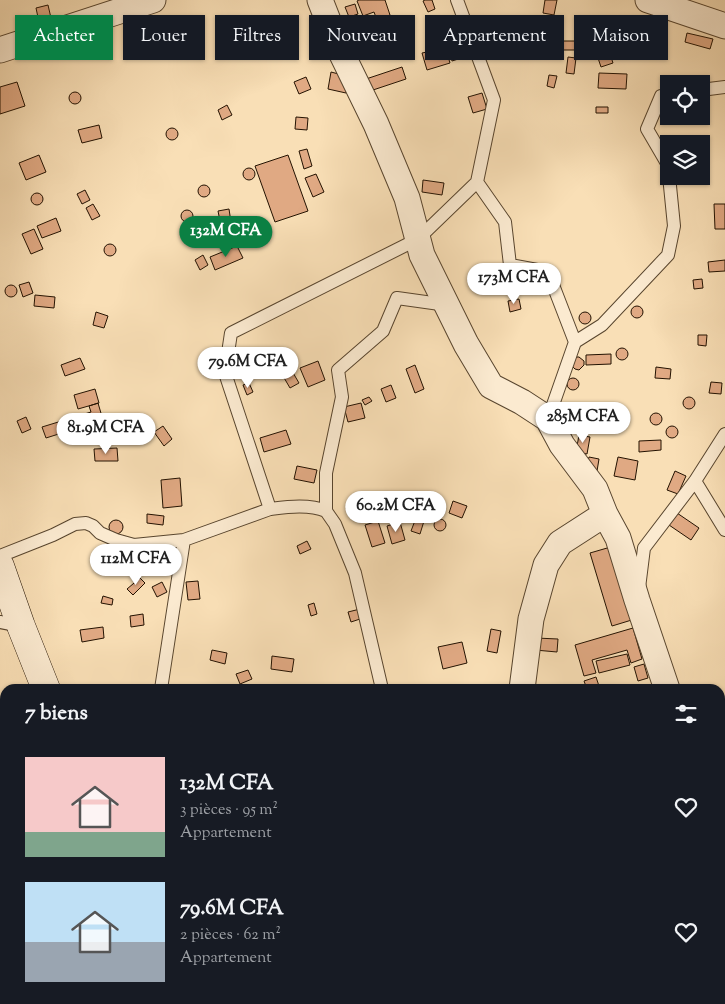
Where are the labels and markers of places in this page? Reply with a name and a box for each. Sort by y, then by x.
pin: 132M CFA [174,216,278,258]
pin: 173M CFA [462,262,566,305]
pin: 79.6M CFA [191,346,305,389]
pin: 285M CFA [531,402,635,444]
pin: 81.9M CFA [49,412,163,455]
pin: 60.2M CFA [339,490,453,533]
pin: 112M CFA [84,544,188,586]

